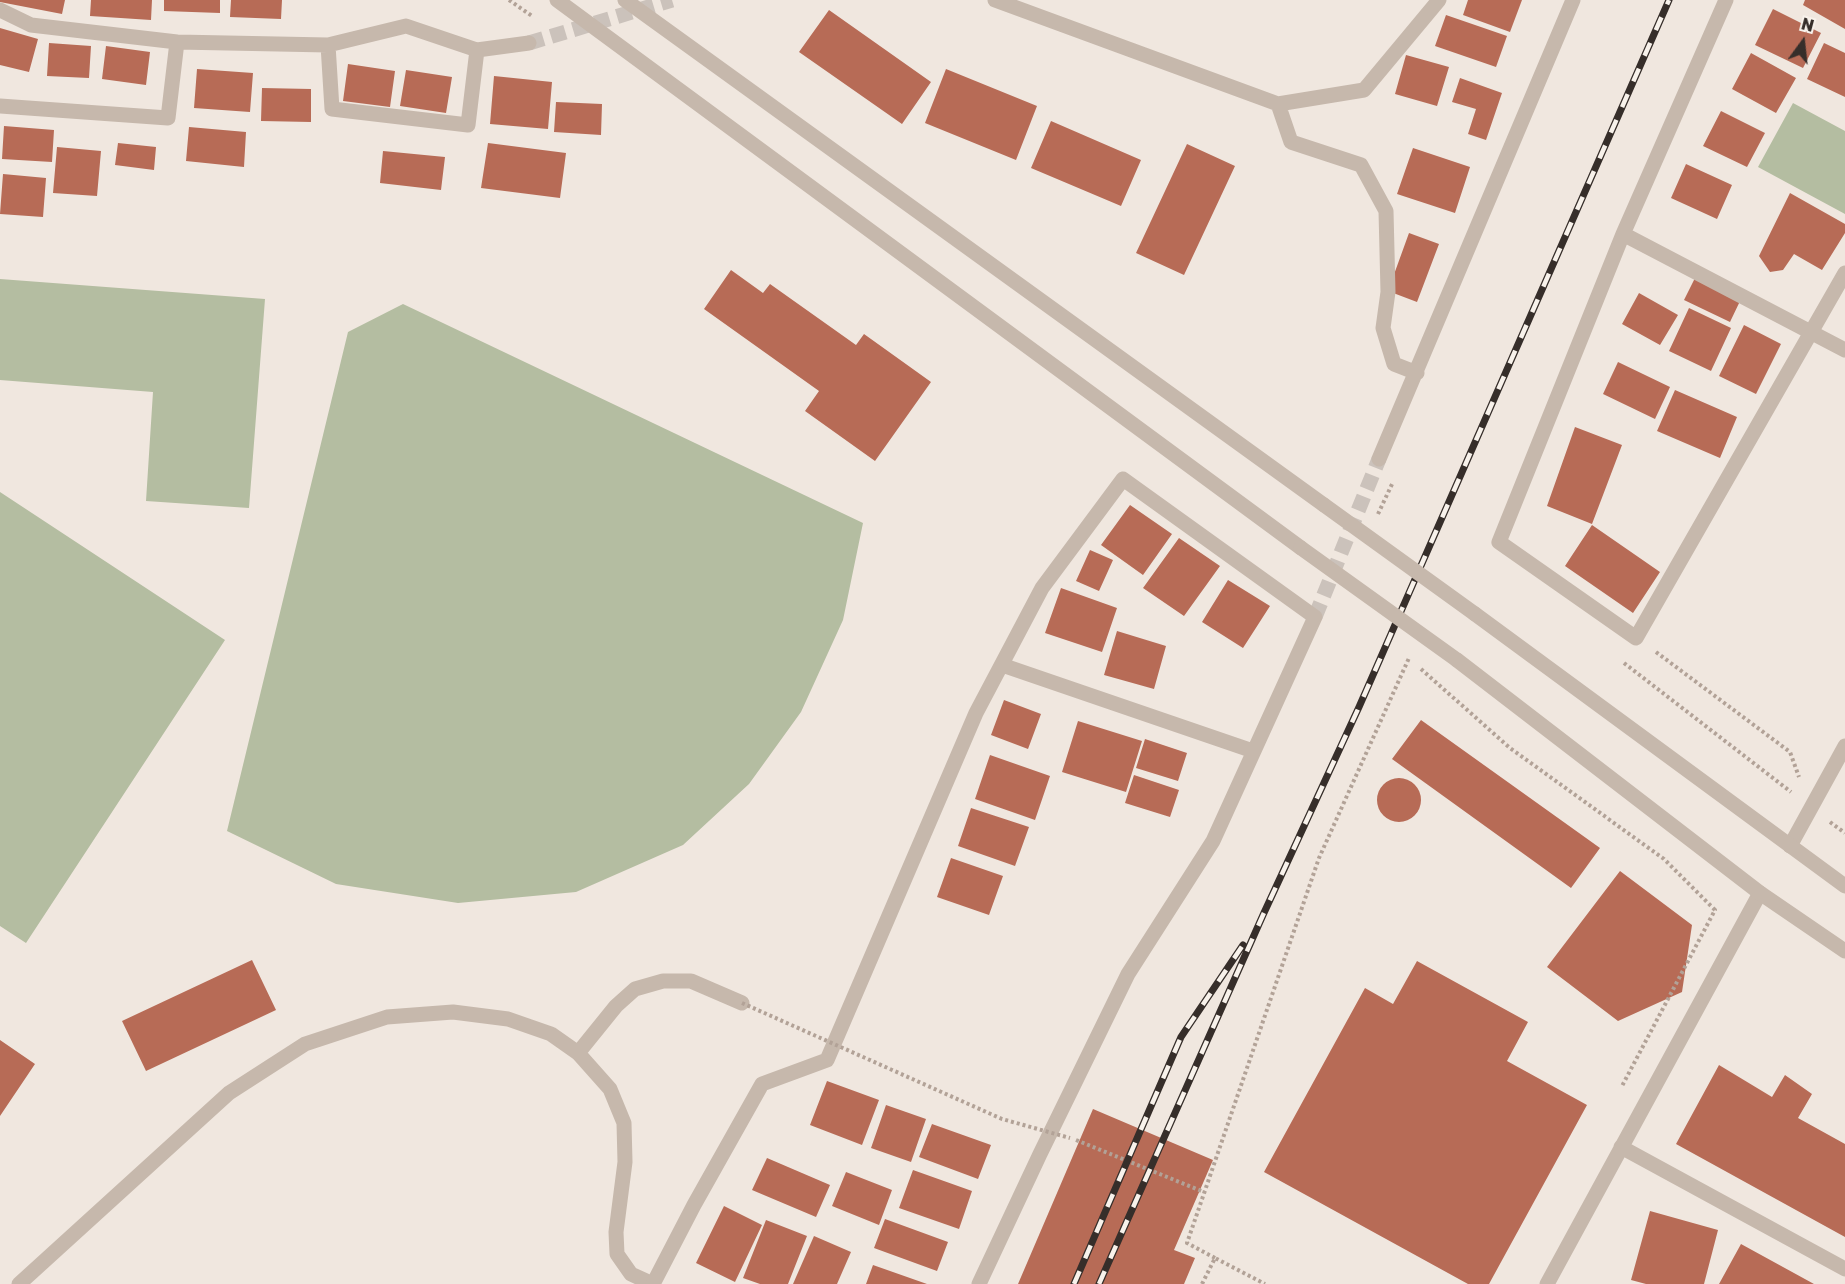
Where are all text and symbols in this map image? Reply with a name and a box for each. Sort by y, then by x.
north arrow [1773,12,1833,72]
text: N [1799,13,1816,36]

